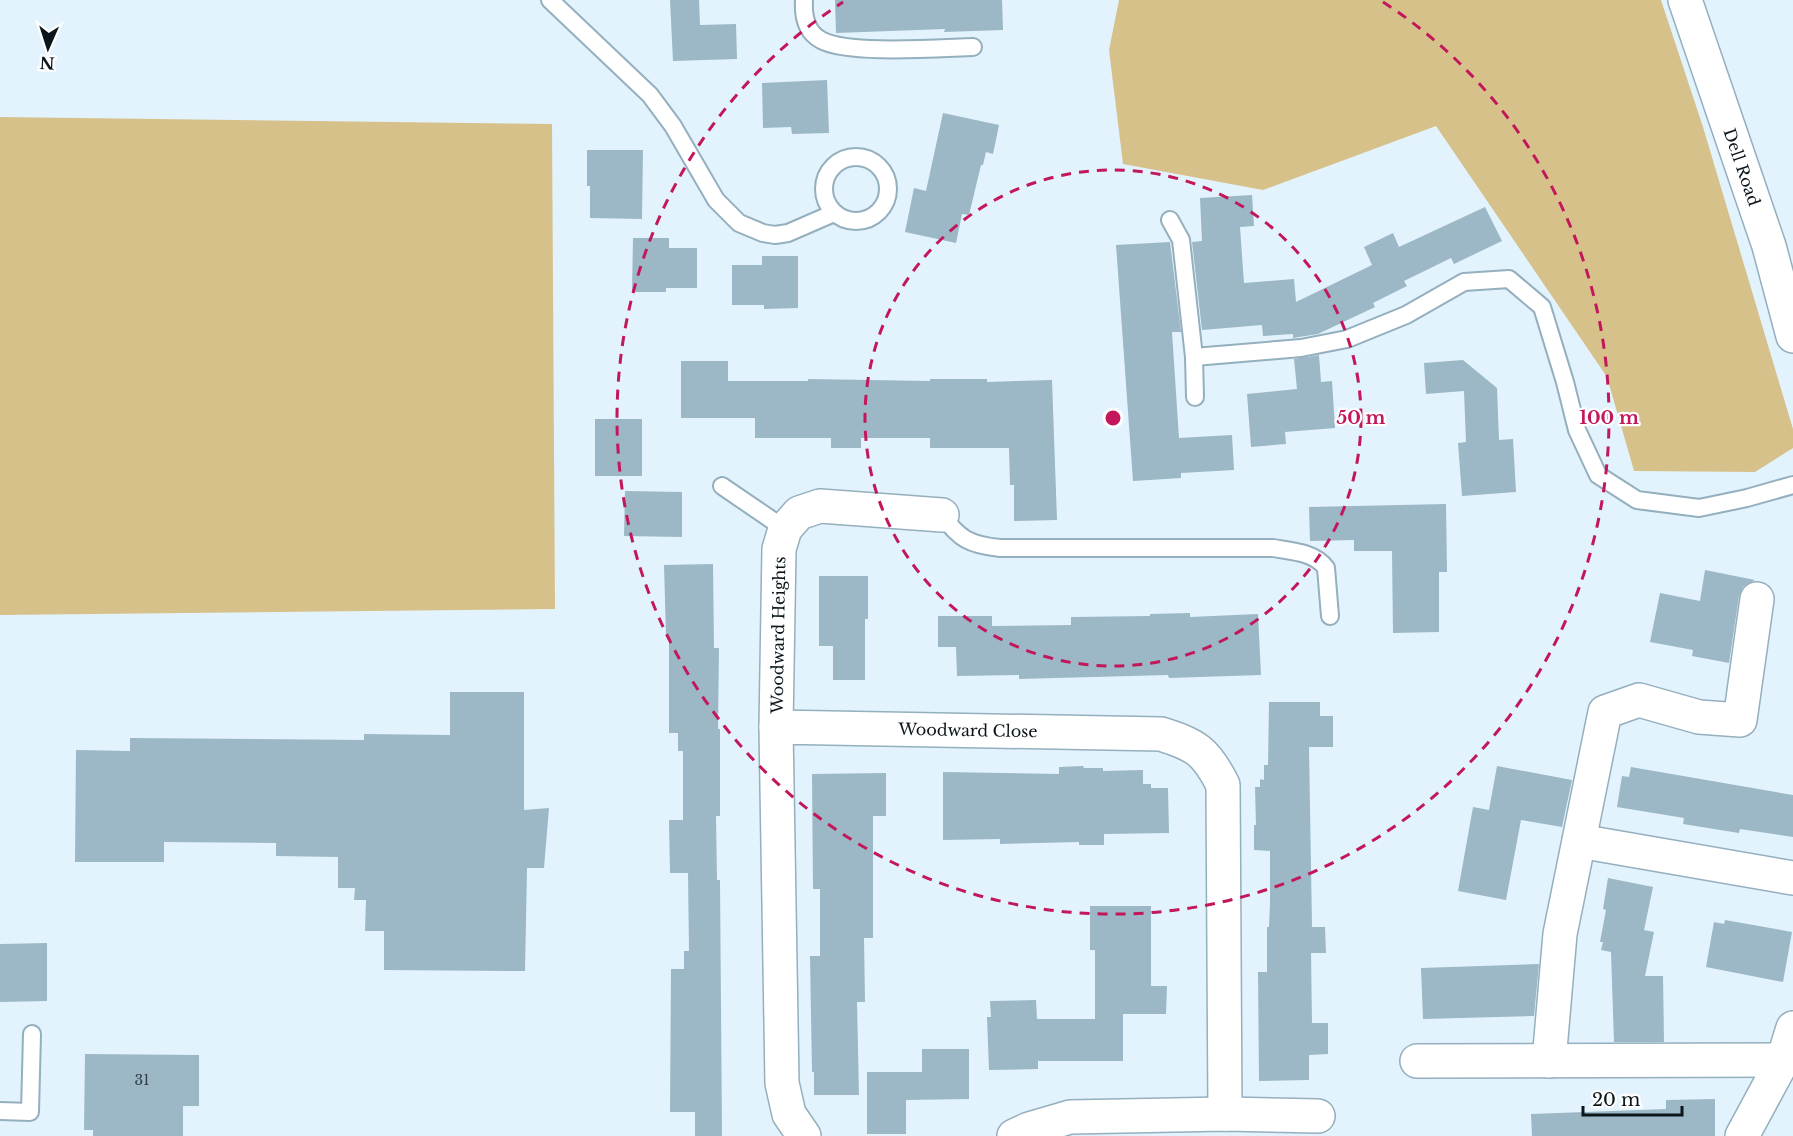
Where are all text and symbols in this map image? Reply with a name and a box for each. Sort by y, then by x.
north arrow [18,18,78,78]
text: N [39,53,55,73]
street label: Dell Road [1719,126,1765,209]
text: 50 m [1337,407,1386,429]
text: 100 m [1579,407,1639,429]
centre of rings [1103,408,1123,428]
street label: Woodward Heights [767,556,789,715]
street label: Woodward Close [897,719,1038,741]
house number: 31 [135,1071,149,1089]
scale bar [1583,1079,1682,1117]
text: 20 m [1592,1089,1640,1111]

